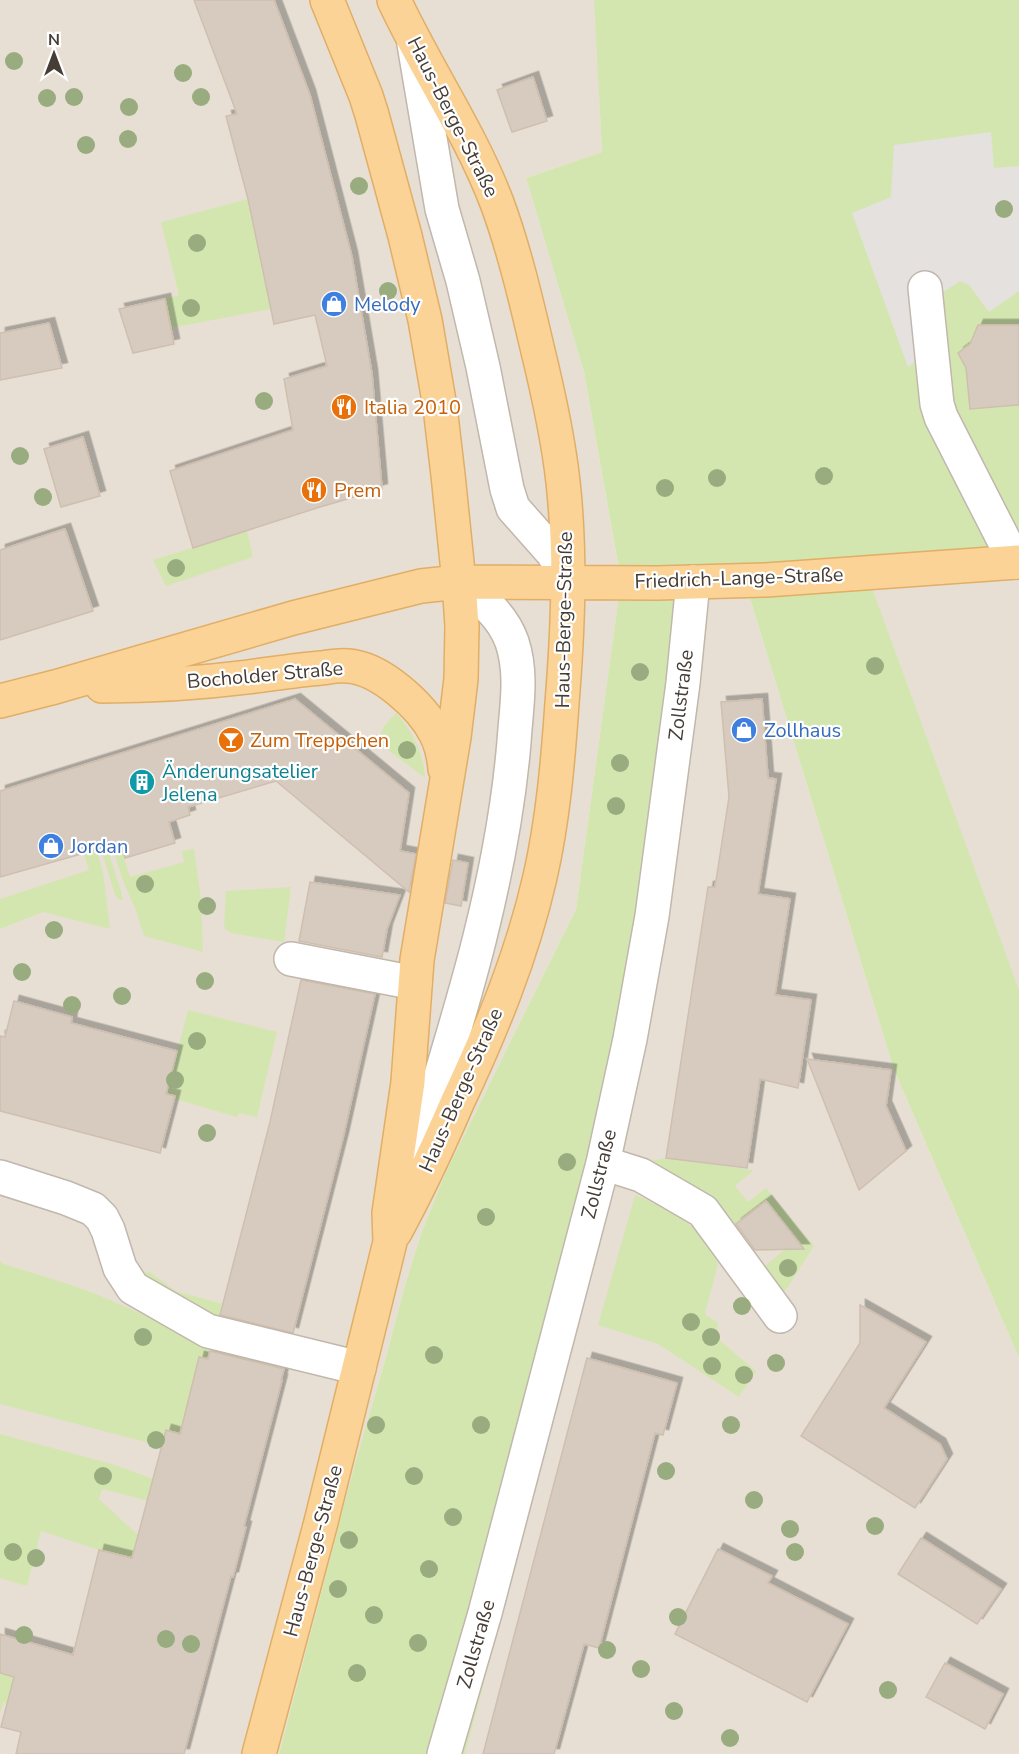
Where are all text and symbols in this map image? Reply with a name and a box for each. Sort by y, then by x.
north arrow [24,24,84,84]
text: N [48,29,60,51]
street label: Haus-Berge-Straße [401,32,505,202]
shop icon: Melody [319,289,349,319]
place label: Melody [354,291,421,318]
restaurant icon: Italia 2010 [329,392,359,422]
place label: Italia 2010 [364,394,461,421]
restaurant icon: Prem [299,475,329,505]
place label: Prem [334,477,381,504]
street label: Haus-Berge-Straße [549,531,579,709]
street label: Friedrich-Lange-Straße [634,561,844,595]
street label: Zollstraße [662,648,700,742]
street label: Bocholder Straße [186,655,344,695]
shop icon: Zollhaus [729,715,759,745]
place label: Zollhaus [764,717,841,744]
bar icon: Zum Treppchen [216,725,246,755]
place label: Zum Treppchen [250,727,389,754]
place label: Änderungsatelier Jelena [161,758,318,808]
building icon: Änderungsatelier Jelena [127,767,157,797]
shop icon: Jordan [36,831,66,861]
place label: Jordan [69,833,128,860]
street label: Haus-Berge-Straße [413,1004,509,1176]
street label: Zollstraße [575,1126,623,1222]
street label: Haus-Berge-Straße [277,1462,349,1640]
street label: Zollstraße [450,1596,502,1692]

